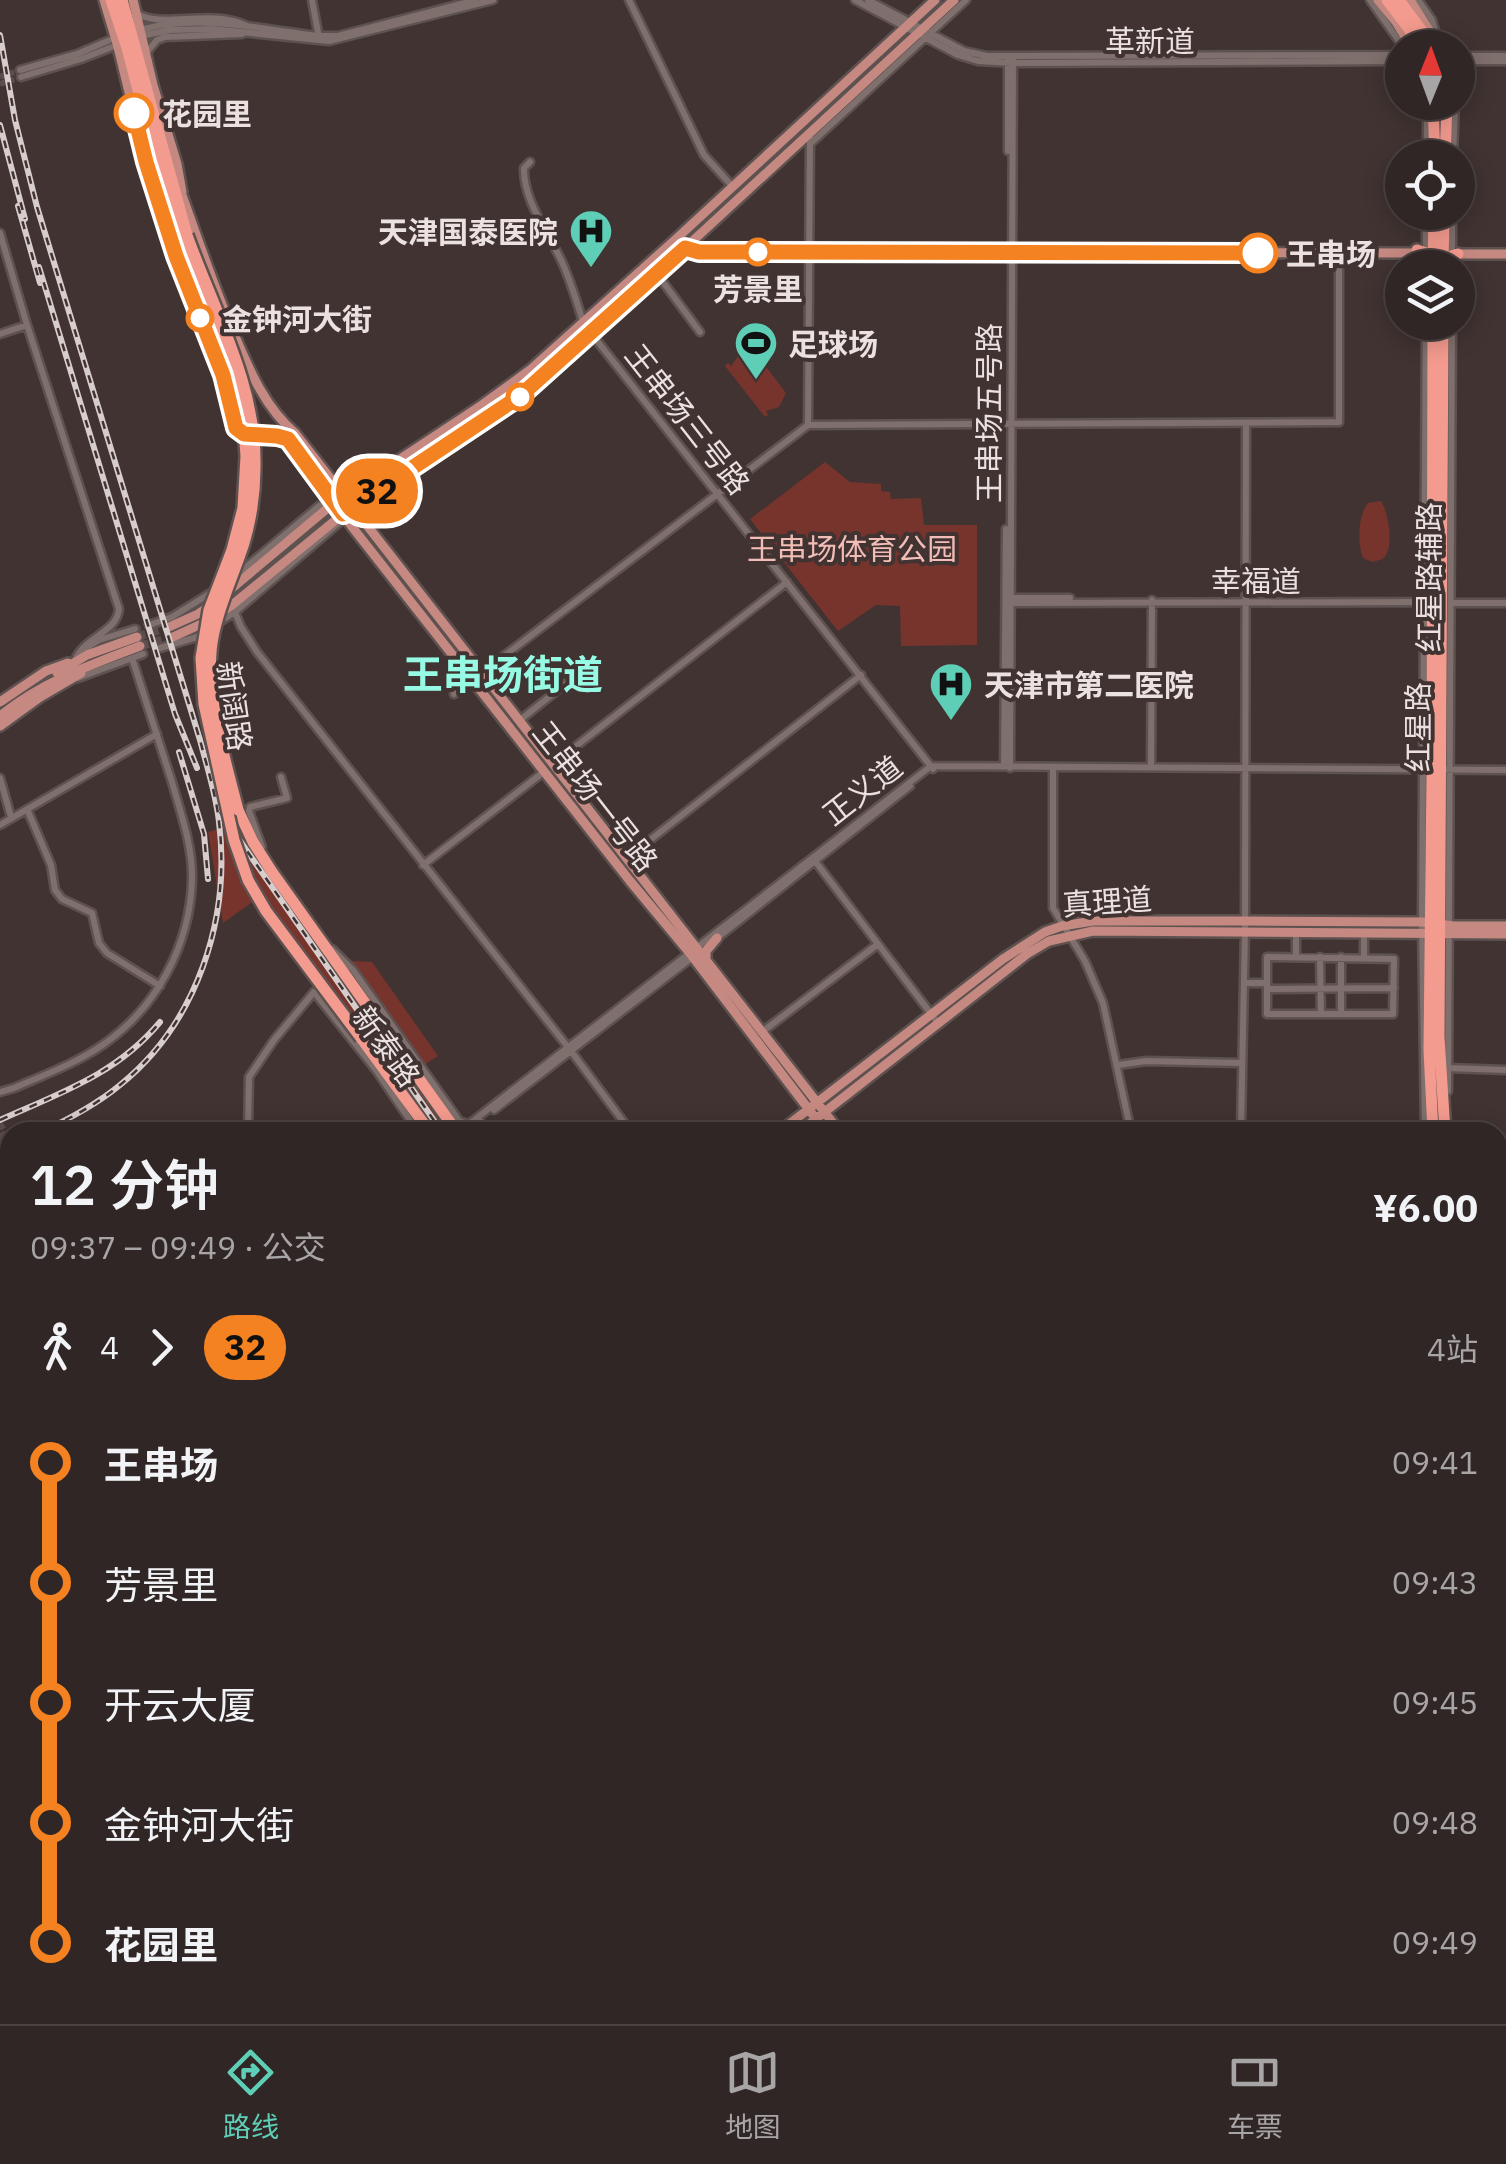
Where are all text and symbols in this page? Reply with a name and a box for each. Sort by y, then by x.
street label: 革新道 [1105,21,1195,60]
north arrow [1385,30,1475,120]
map controls [1385,30,1475,340]
marker: 花园里 [115,94,153,132]
place label: 花园里 [162,94,252,133]
button: locate [1385,140,1475,230]
hospital icon: 天津国泰医院 [568,208,614,269]
place label: 天津国泰医院 [378,212,558,251]
marker: 王串场 [1239,234,1277,272]
place label: 王串场 [1286,234,1376,273]
marker: 芳景里 [745,239,771,265]
button: layers [1385,250,1475,340]
place label: 芳景里 [713,269,803,308]
place label: 金钟河大街 [222,299,372,338]
marker: 金钟河大街 [187,305,213,331]
sports icon: 足球场 [733,320,779,381]
street label: 王串场五号路 [969,323,1008,503]
place label: 足球场 [788,324,878,363]
street label: 王串场三号路 [617,336,759,502]
unlabelled marker [507,384,533,410]
line badge: 32 [332,458,422,524]
text: 32 [356,468,398,514]
street label: 红星路辅路 [1409,502,1448,652]
park label: 王串场体育公园 [747,529,957,568]
street label: 幸福道 [1211,561,1301,600]
district label: 王串场街道 [403,648,603,700]
street label: 新阔路 [209,659,261,753]
hospital icon: 天津市第二医院 [928,661,974,722]
place label: 天津市第二医院 [984,665,1194,704]
street label: 红星路 [1398,682,1437,772]
street label: 王串场一号路 [525,713,667,879]
street label: 正义道 [815,747,909,833]
street label: 真理道 [1061,878,1153,924]
street label: 新泰路 [345,998,429,1094]
text: 12 分钟 [30,1149,219,1220]
text: ¥6.00 [1373,1183,1478,1232]
text: 09:37 – 09:49 · 公交 [30,1226,326,1268]
icon: walk [30,1320,85,1375]
icon: forward [134,1320,189,1375]
text: 32 [224,1324,266,1370]
text: 4 [100,1326,119,1368]
text: 4站 [1427,1328,1478,1370]
text: 王串场 [104,1440,218,1489]
text: 09:41 [1392,1441,1478,1483]
text: 芳景里 [104,1560,218,1609]
text: 09:43 [1392,1561,1478,1603]
text: 开云大厦 [104,1680,256,1729]
text: 09:45 [1392,1681,1478,1723]
text: 金钟河大街 [104,1800,294,1849]
text: 09:48 [1392,1801,1478,1843]
text: 花园里 [104,1920,218,1969]
text: 09:49 [1392,1921,1478,1963]
tab: 路线 [223,2045,279,2145]
tab: 地图 [725,2045,781,2145]
tab: 车票 [1227,2045,1283,2145]

